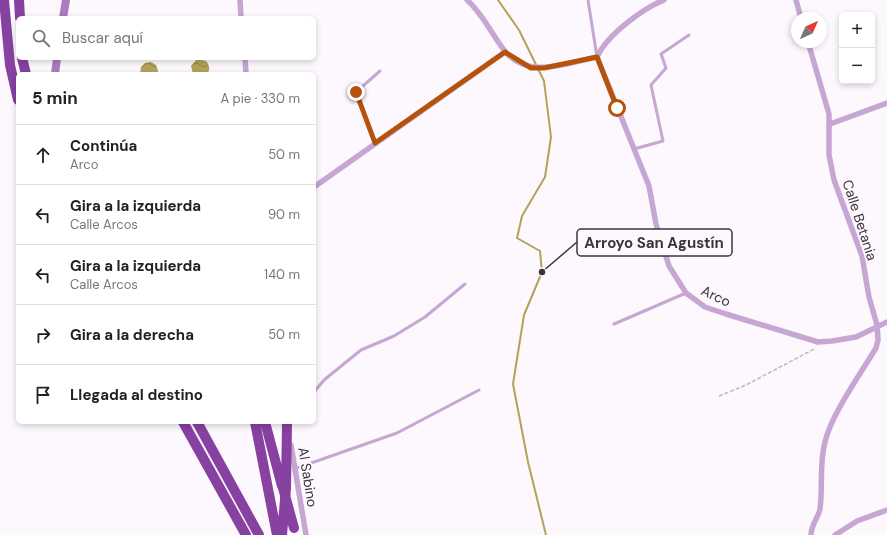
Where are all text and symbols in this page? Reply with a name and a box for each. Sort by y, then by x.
north arrow [791,12,827,48]
map controls [839,12,875,84]
button: + [839,12,875,48]
search box [16,16,316,60]
icon: search [30,27,52,49]
text: Buscar aquí [62,28,143,48]
button: − [839,48,875,84]
route end [347,83,365,101]
text: 5 min [32,87,78,109]
text: A pie · 330 m [220,90,300,107]
route start [608,99,626,117]
text: Continúa [70,136,137,156]
icon: ahead [32,144,54,166]
text: 50 m [268,146,300,163]
text: Arco [70,156,98,173]
street label: Calle Betania [838,177,882,263]
text: Gira a la izquierda [70,196,201,216]
icon: left [32,204,54,226]
text: 90 m [268,206,300,223]
text: Calle Arcos [70,216,138,233]
callout: Arroyo San Agustín [577,229,732,256]
text: Arroyo San Agustín [584,233,724,253]
text: Gira a la izquierda [70,256,201,276]
icon: left [32,264,54,286]
text: 140 m [264,266,300,283]
text: Calle Arcos [70,276,138,293]
street label: Arco [698,281,734,311]
icon: right [32,324,54,346]
text: Gira a la derecha [70,325,194,345]
text: 50 m [268,326,300,343]
icon: arrive [32,384,54,406]
text: Llegada al destino [70,385,203,405]
street label: Al Sabino [294,446,322,508]

